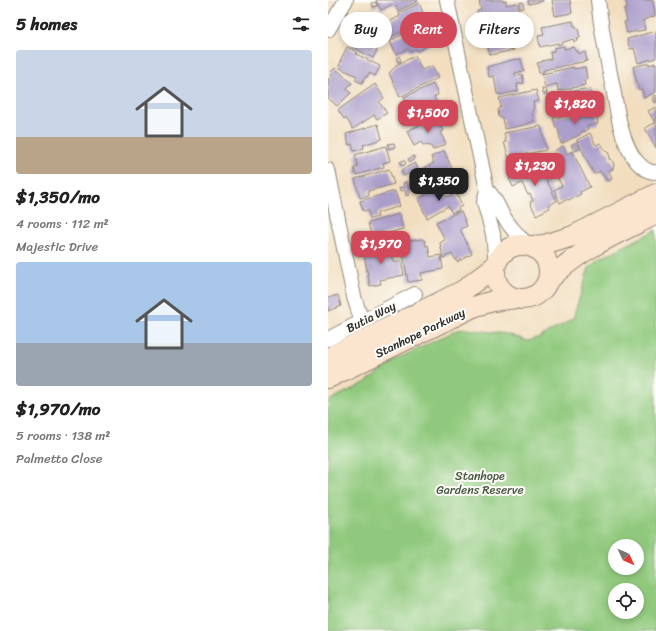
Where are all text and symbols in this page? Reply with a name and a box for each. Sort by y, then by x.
text: 5 homes [16,9,77,39]
chip: Buy [340,12,392,48]
chip: Rent [400,12,457,48]
chip: Filters [465,12,534,48]
icon: filters [290,13,312,35]
icon: home [128,76,200,148]
pin: $1,820 [542,91,608,125]
text: $1,820 [554,92,596,115]
pin: $1,500 [395,100,461,134]
text: $1,500 [407,101,449,124]
pin: $1,230 [502,153,568,187]
text: $1,230 [515,154,555,177]
pin: $1,350 [406,168,472,202]
text: $1,350 [418,169,460,192]
text: $1,350/mo [16,182,100,212]
text: 4 rooms · 112 m² [16,212,109,235]
pin: $1,970 [348,231,414,265]
text: $1,970 [360,232,402,255]
text: Majestic Drive [16,235,98,258]
icon: home [128,288,200,360]
street label: Butia Way [342,295,400,339]
street label: Stanhope Parkway [371,301,470,364]
text: $1,970/mo [16,394,100,424]
text: 5 rooms · 138 m² [16,424,110,447]
text: Palmetto Close [16,447,102,470]
park label: Stanhope Gardens Reserve [436,465,524,501]
north arrow [608,539,644,575]
map controls [608,539,644,619]
button: locate [608,583,644,619]

